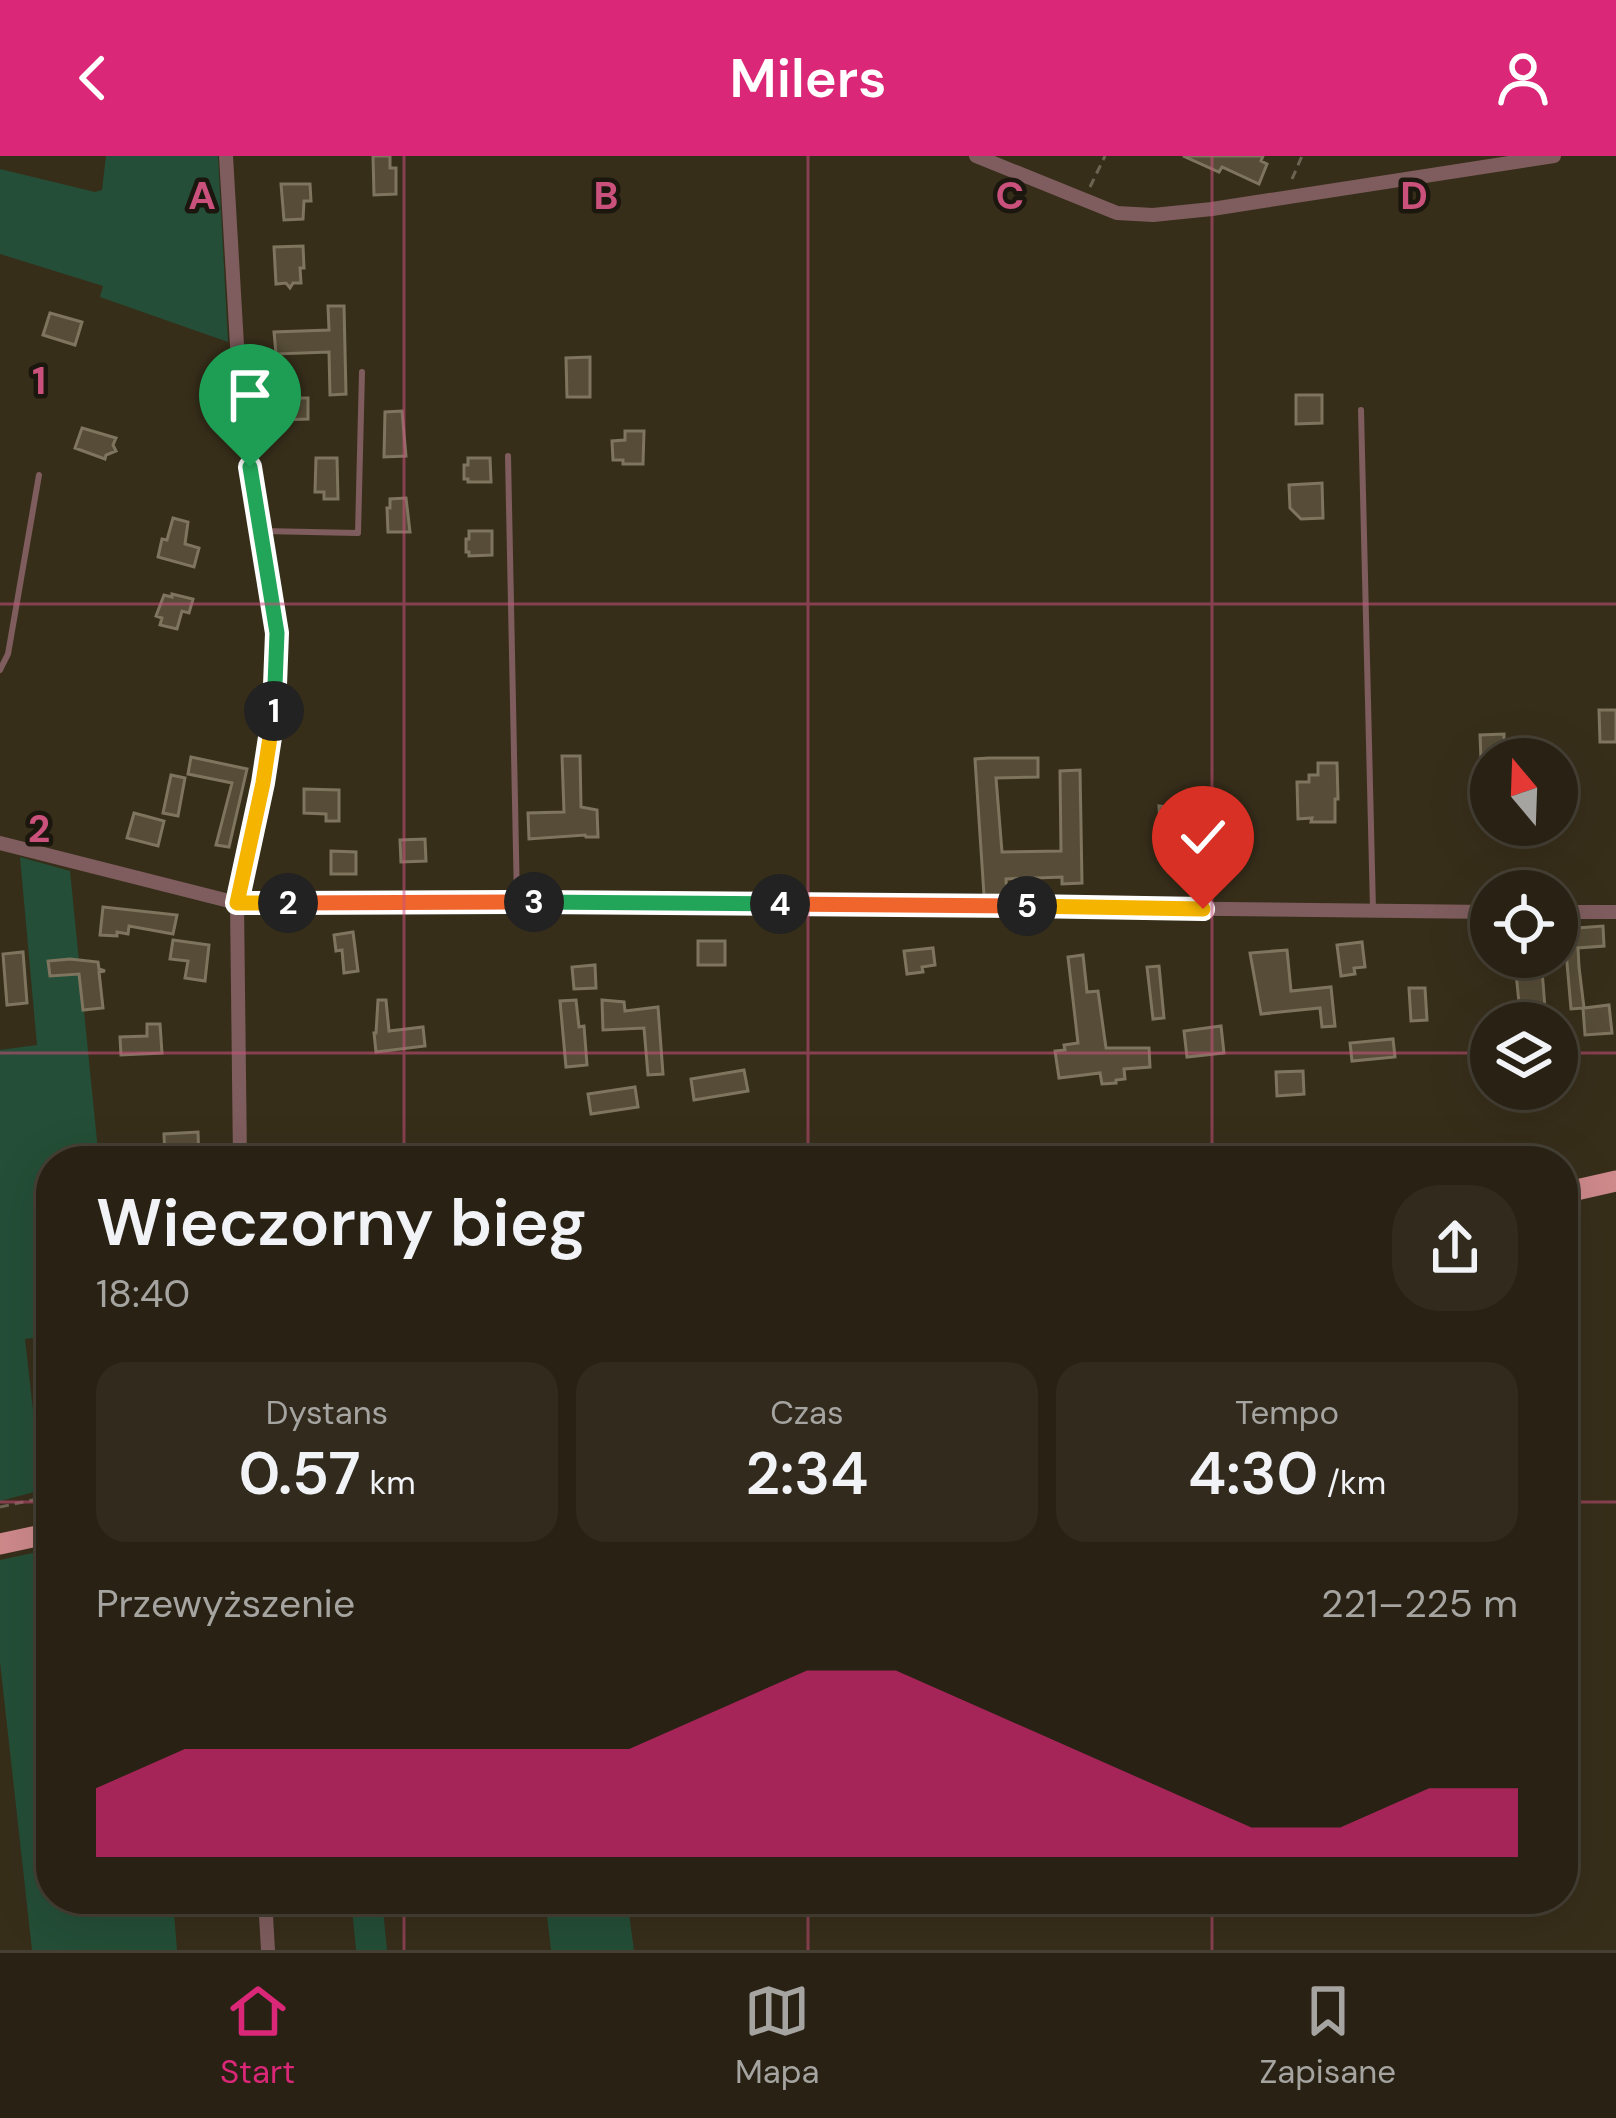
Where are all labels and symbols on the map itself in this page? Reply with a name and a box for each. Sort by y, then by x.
text: A [188,170,216,221]
text: B [594,170,618,221]
text: C [996,170,1024,221]
text: D [1400,170,1428,221]
pin [199,344,301,467]
text: 1 [32,355,46,406]
pin: 1 [244,681,304,741]
north arrow [1470,738,1578,846]
pin [1152,786,1254,909]
text: 2 [28,803,50,854]
pin: 3 [504,872,564,932]
pin: 2 [258,873,318,933]
pin: 4 [750,874,810,934]
pin: 5 [997,876,1057,936]

